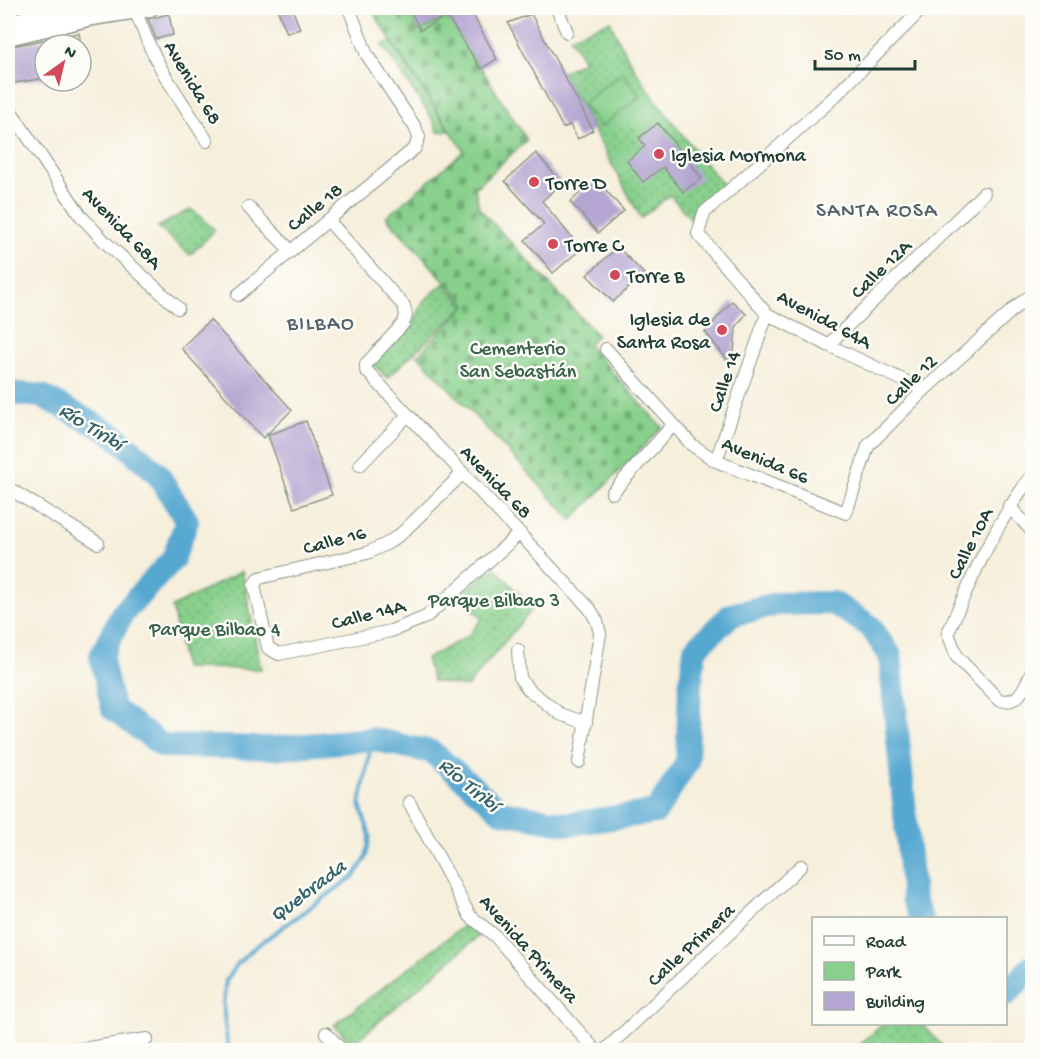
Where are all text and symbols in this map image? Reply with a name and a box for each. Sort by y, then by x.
north arrow [33,33,93,93]
scale bar [815,33,916,71]
street label: Avenida 68 [157,38,225,130]
text: N [60,43,80,65]
text: 50 m [824,46,861,67]
place label: Iglesia Mormona [671,146,807,169]
marker: Iglesia Mormona [652,147,666,161]
place label: Torre D [545,174,607,197]
marker: Torre D [527,175,541,189]
street label: Calle 18 [284,179,349,238]
street label: Avenida 68A [76,184,166,276]
district label: SANTA ROSA [816,200,938,225]
street label: Calle 12A [847,235,918,305]
place label: Torre C [564,236,624,259]
marker: Torre C [546,237,560,251]
place label: Torre B [626,267,685,290]
marker: Torre B [608,268,622,282]
street label: Avenida 64A [772,287,876,356]
place label: Iglesia de Santa Rosa [617,310,711,356]
district label: BILBAO [286,313,355,338]
marker: Iglesia de Santa Rosa [715,323,729,337]
park label: Cementerio San Sebastián [460,339,577,385]
street label: Calle 14 [705,348,748,416]
street label: Calle 12 [882,351,943,412]
water label: Río Tiribí [53,399,131,461]
street label: Avenida 66 [718,434,813,491]
street label: Avenida 68 [454,442,535,525]
street label: Calle 10A [944,504,1000,584]
street label: Calle 16 [301,523,370,562]
park label: Parque Bilbao 3 [427,591,560,614]
street label: Calle 14A [330,596,409,637]
park label: Parque Bilbao 4 [149,620,281,643]
water label: Río Tiribí [432,754,507,822]
water label: Quebrada [266,855,353,930]
street label: Avenida Primera [473,892,583,1010]
street label: Calle Primera [644,900,741,993]
legend [812,917,1007,1025]
text: Road [866,933,907,954]
text: Park [865,963,902,984]
text: Building [865,993,925,1014]

